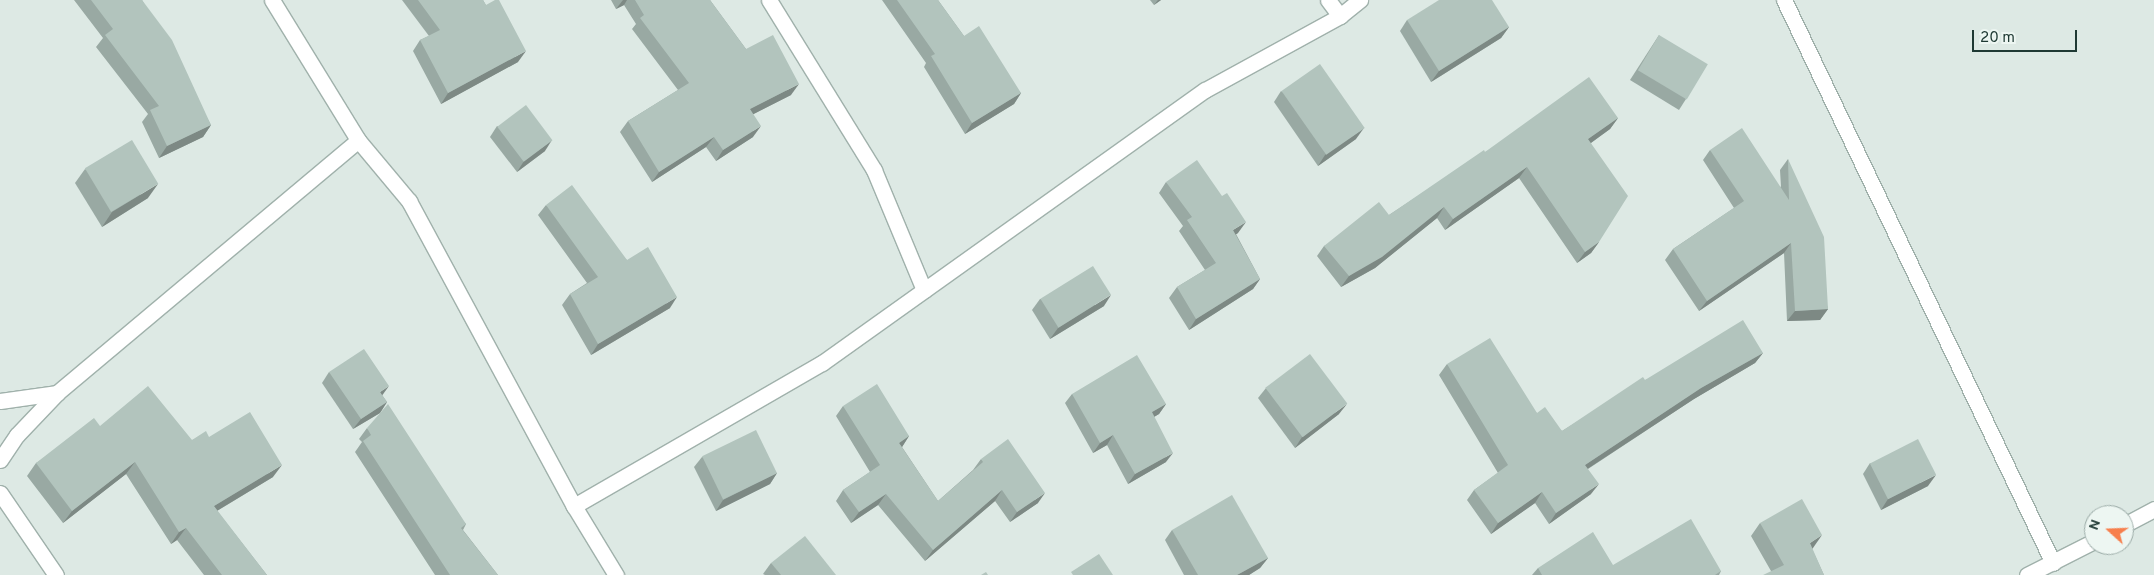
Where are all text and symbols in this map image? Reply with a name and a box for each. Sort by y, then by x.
scale bar [1974,20,2079,52]
text: 20 m [1980,29,2015,48]
north arrow [2084,505,2134,555]
text: N [2086,517,2105,533]

